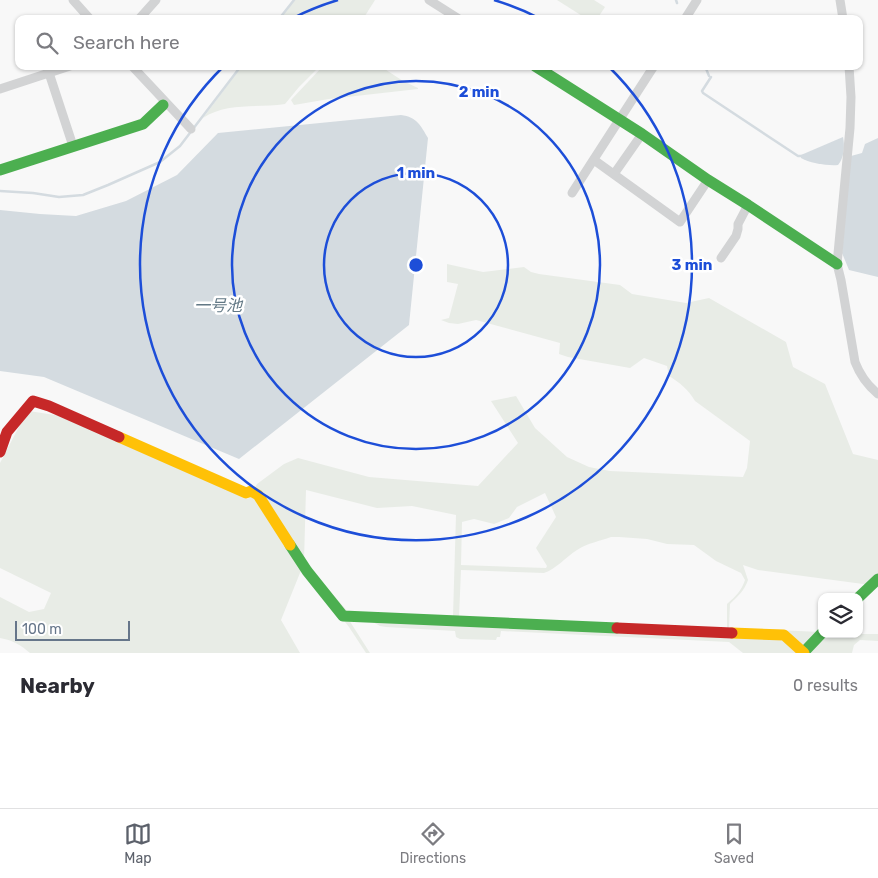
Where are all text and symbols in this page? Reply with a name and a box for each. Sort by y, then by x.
search box [15,15,863,70]
icon: search [33,29,61,57]
text: Search here [73,31,180,54]
text: 2 min [459,83,499,101]
text: 1 min [397,164,435,182]
centre of rings [407,256,425,274]
text: 3 min [672,256,712,274]
water label: 一号池 [194,296,244,315]
map controls [818,593,863,638]
button: layers [818,593,863,638]
scale bar [15,618,130,641]
text: 100 m [22,621,62,638]
text: Nearby [20,673,95,698]
text: 0 results [793,676,858,695]
tab: Map [124,820,152,867]
tab: Directions [400,820,466,867]
tab: Saved [714,820,754,867]

